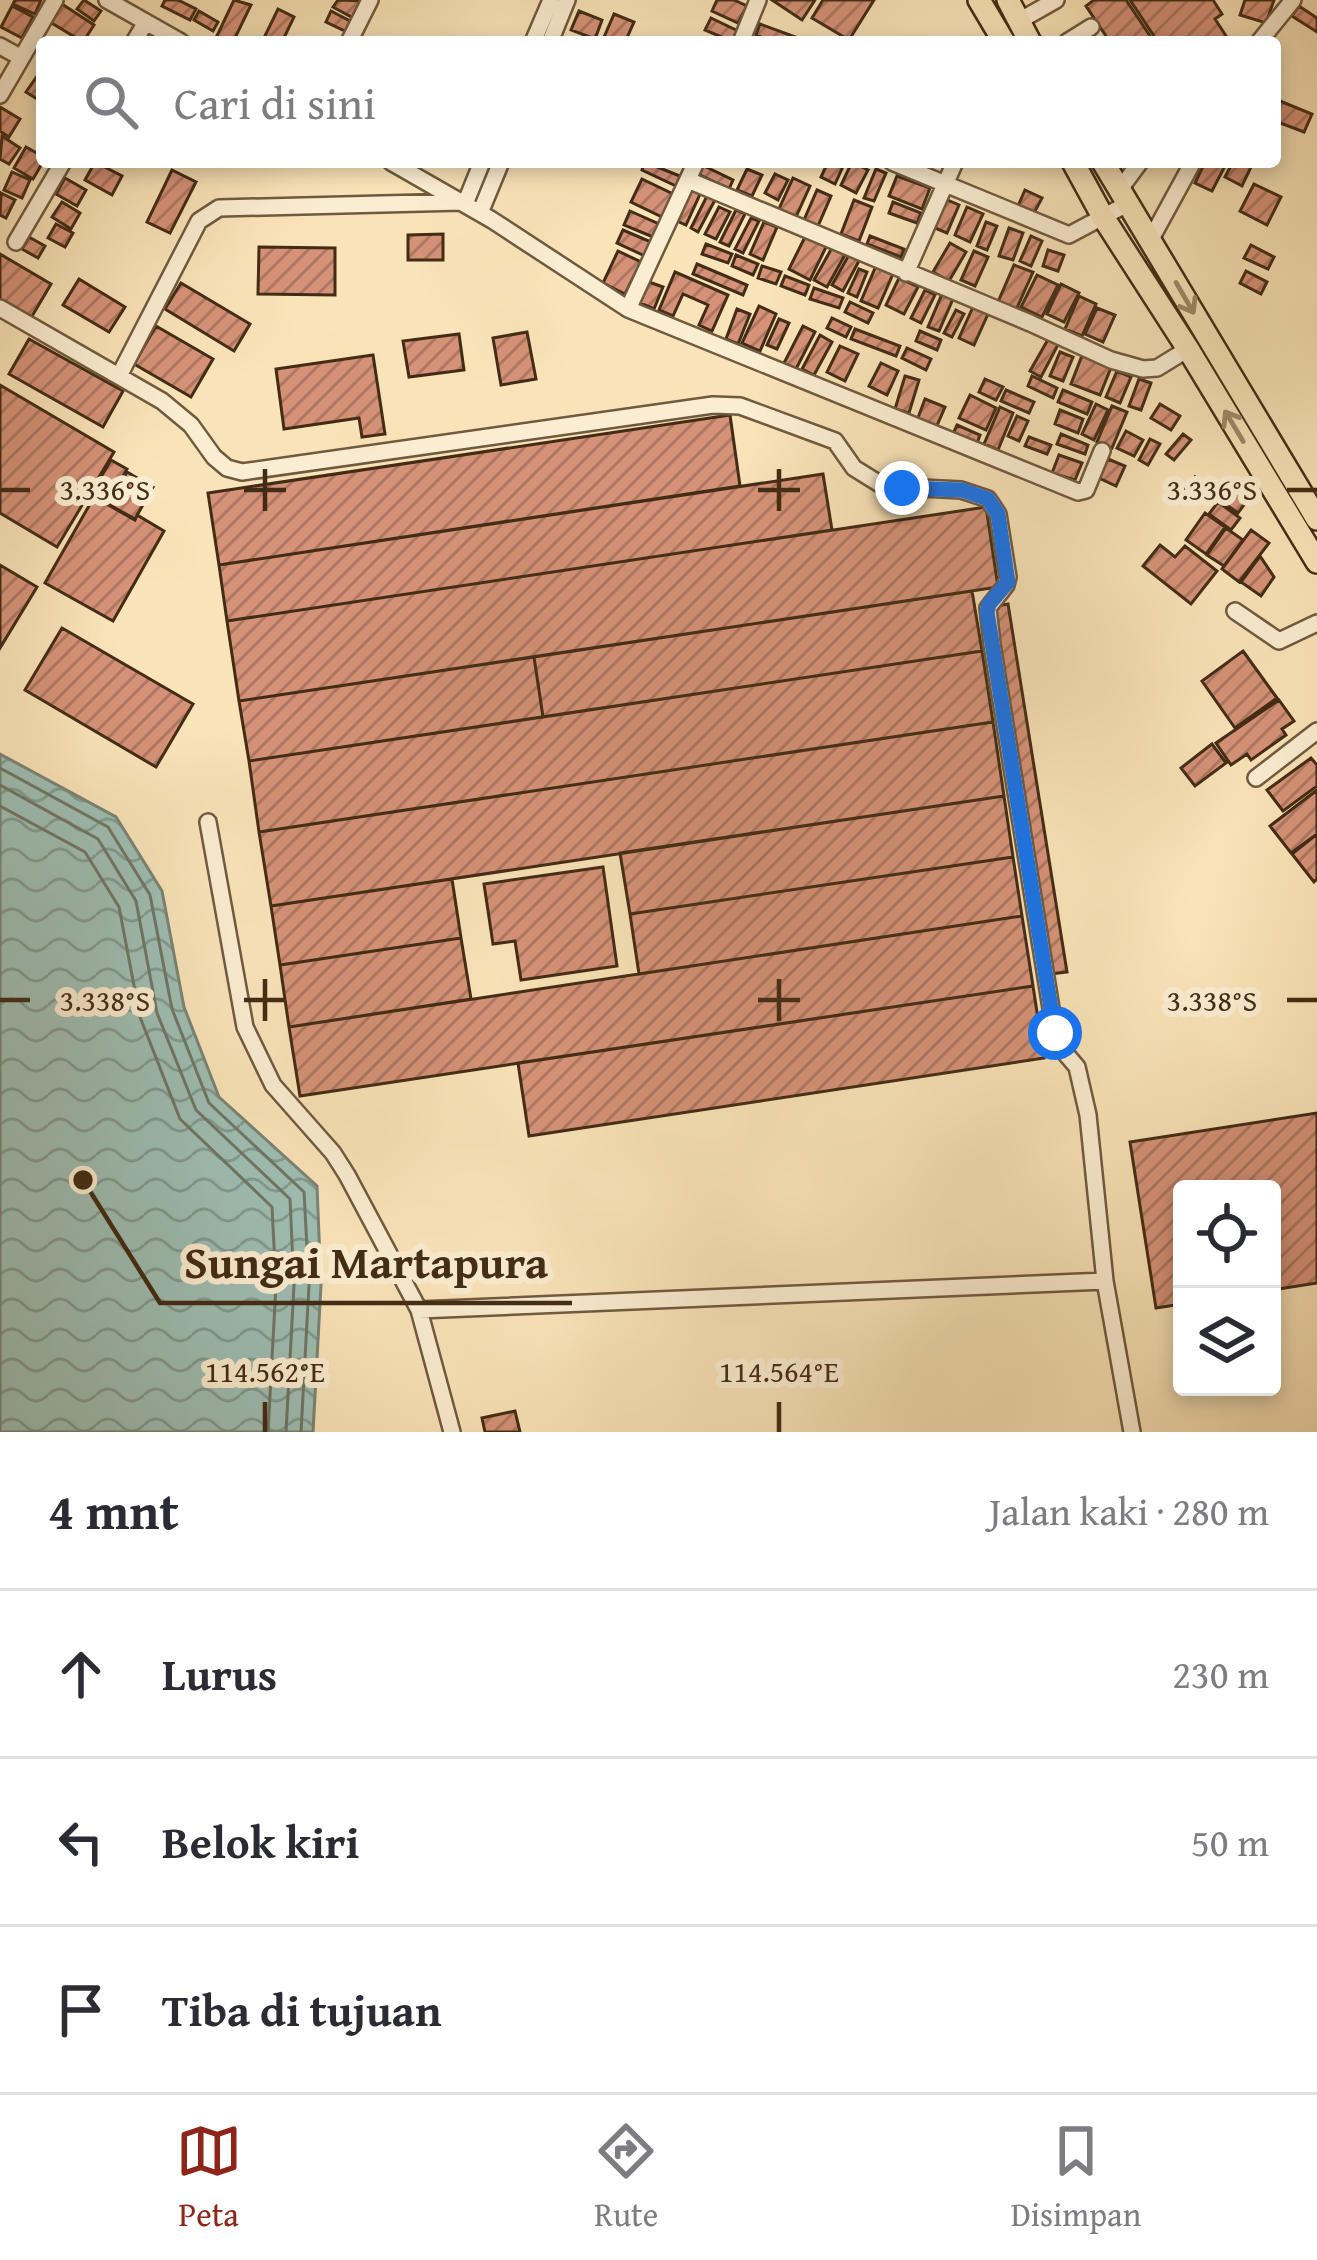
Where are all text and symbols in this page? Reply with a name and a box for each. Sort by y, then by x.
search box [36,36,1281,168]
icon: search [78,69,144,135]
text: Cari di sini [174,70,376,135]
one-way arrow [1173,280,1197,315]
one-way arrow [1222,410,1246,444]
route end [875,461,929,515]
text: 3.336°S [60,467,150,511]
text: 3.336°S [1167,467,1257,511]
text: 3.338°S [60,978,150,1022]
text: 3.338°S [1167,978,1257,1022]
route start [1028,1006,1082,1060]
map controls [1173,1180,1281,1396]
button: locate [1173,1180,1281,1288]
callout: Sungai Martapura [160,1222,572,1303]
text: Sungai Martapura [184,1229,548,1294]
button: layers [1173,1288,1281,1396]
text: 114.562°E [205,1349,325,1393]
text: 114.564°E [719,1349,839,1393]
text: 4 mnt [48,1473,179,1548]
text: Jalan kaki · 280 m [989,1482,1269,1539]
icon: ahead [48,1641,114,1707]
text: Lurus [162,1641,277,1706]
text: 230 m [1172,1645,1269,1702]
icon: left [48,1809,114,1875]
text: Belok kiri [162,1809,359,1874]
text: 50 m [1191,1813,1269,1870]
icon: arrive [48,1977,114,2043]
text: Tiba di tujuan [162,1977,442,2042]
tab: Peta [176,2118,242,2238]
tab: Rute [593,2118,659,2238]
tab: Disimpan [1011,2118,1141,2238]

